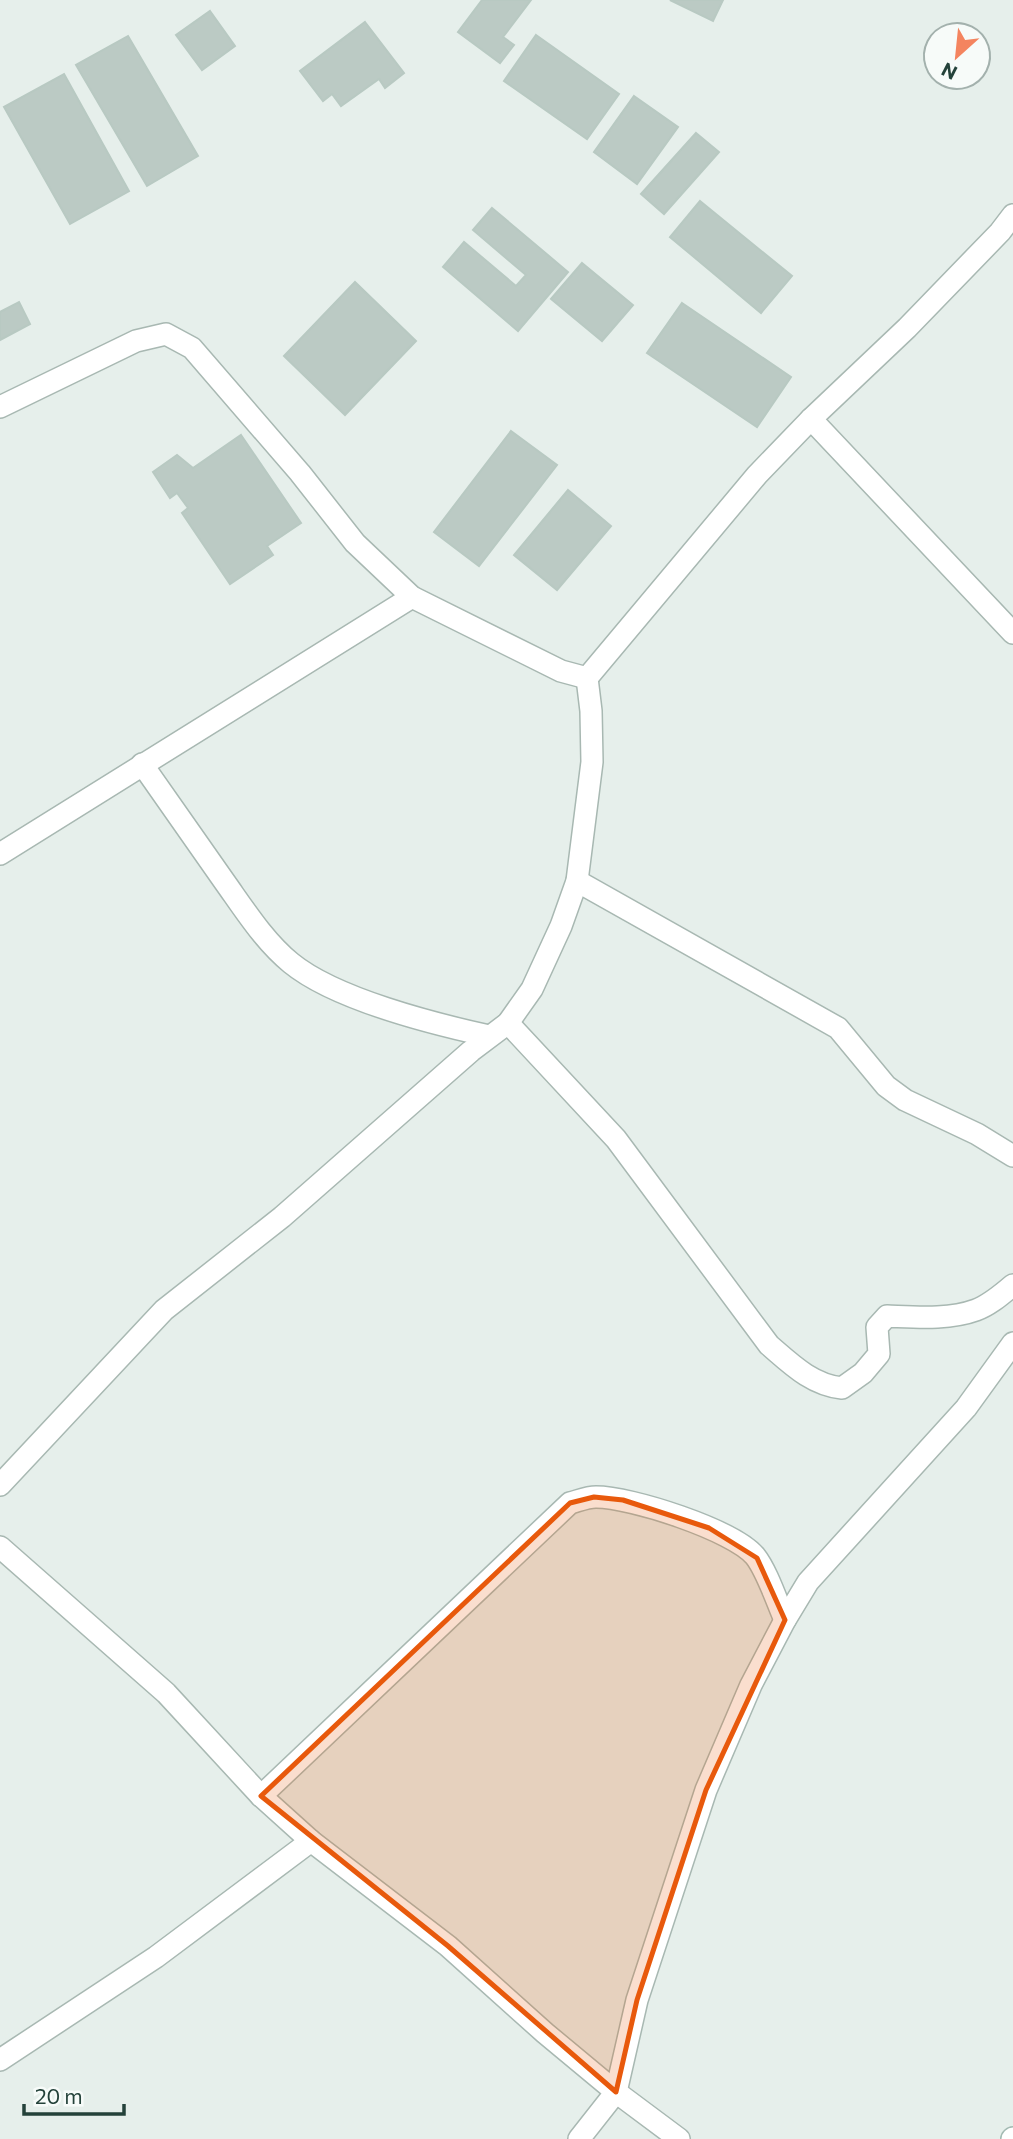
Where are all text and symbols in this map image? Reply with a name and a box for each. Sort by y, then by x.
north arrow [922,21,992,91]
text: N [937,58,961,85]
scale bar [24,2072,124,2116]
text: 20 m [35,2083,83,2108]

